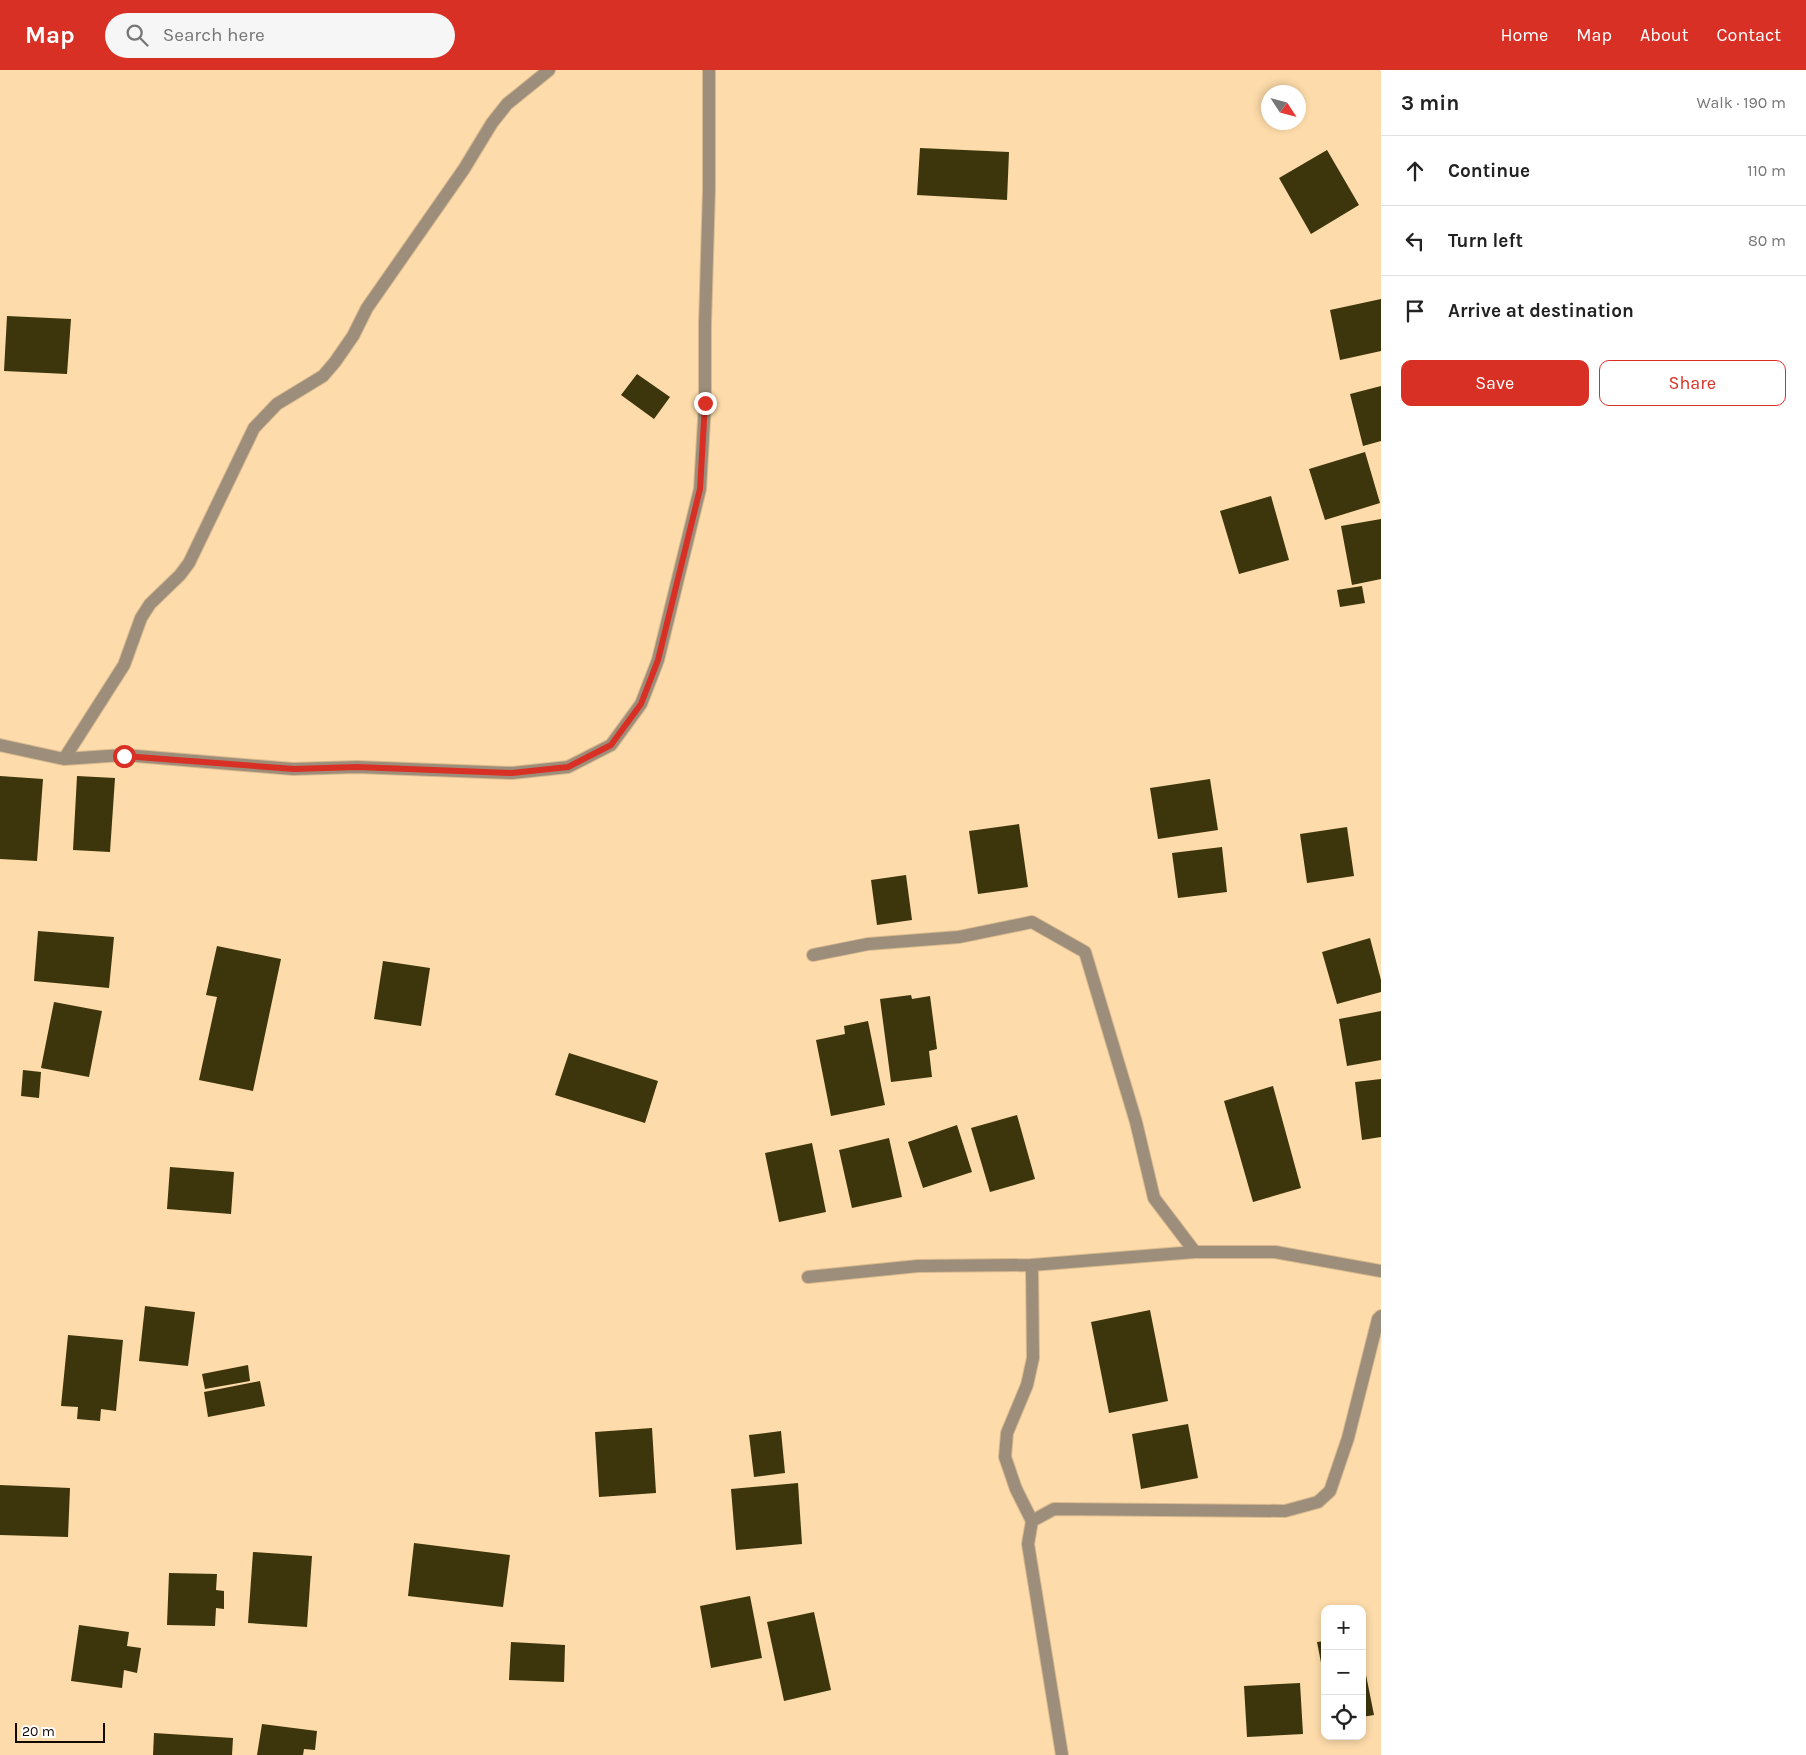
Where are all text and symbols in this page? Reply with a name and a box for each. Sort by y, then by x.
search box [105,13,455,58]
text: Map [25,21,75,49]
icon: search [123,21,151,49]
text: Search here [163,24,265,46]
text: Home [1500,24,1548,46]
text: Map [1576,24,1612,46]
text: About [1640,24,1689,46]
text: Contact [1717,24,1781,46]
north arrow [1261,85,1306,130]
text: 3 min [1401,91,1459,115]
text: Walk · 190 m [1697,93,1786,112]
icon: ahead [1401,157,1429,185]
text: Continue [1448,160,1530,182]
text: 110 m [1747,161,1786,180]
icon: left [1401,227,1429,255]
text: Turn left [1448,230,1523,252]
text: 80 m [1748,231,1786,250]
icon: arrive [1401,297,1429,325]
text: Arrive at destination [1448,300,1634,322]
button: Save [1401,360,1589,406]
button: Share [1599,360,1786,406]
route end [694,392,717,415]
route start [113,745,136,768]
map controls [1321,1605,1366,1740]
button: + [1321,1605,1366,1650]
button: − [1321,1650,1366,1695]
button: locate [1321,1695,1366,1740]
scale bar [15,1720,105,1743]
text: 20 m [22,1723,55,1740]

